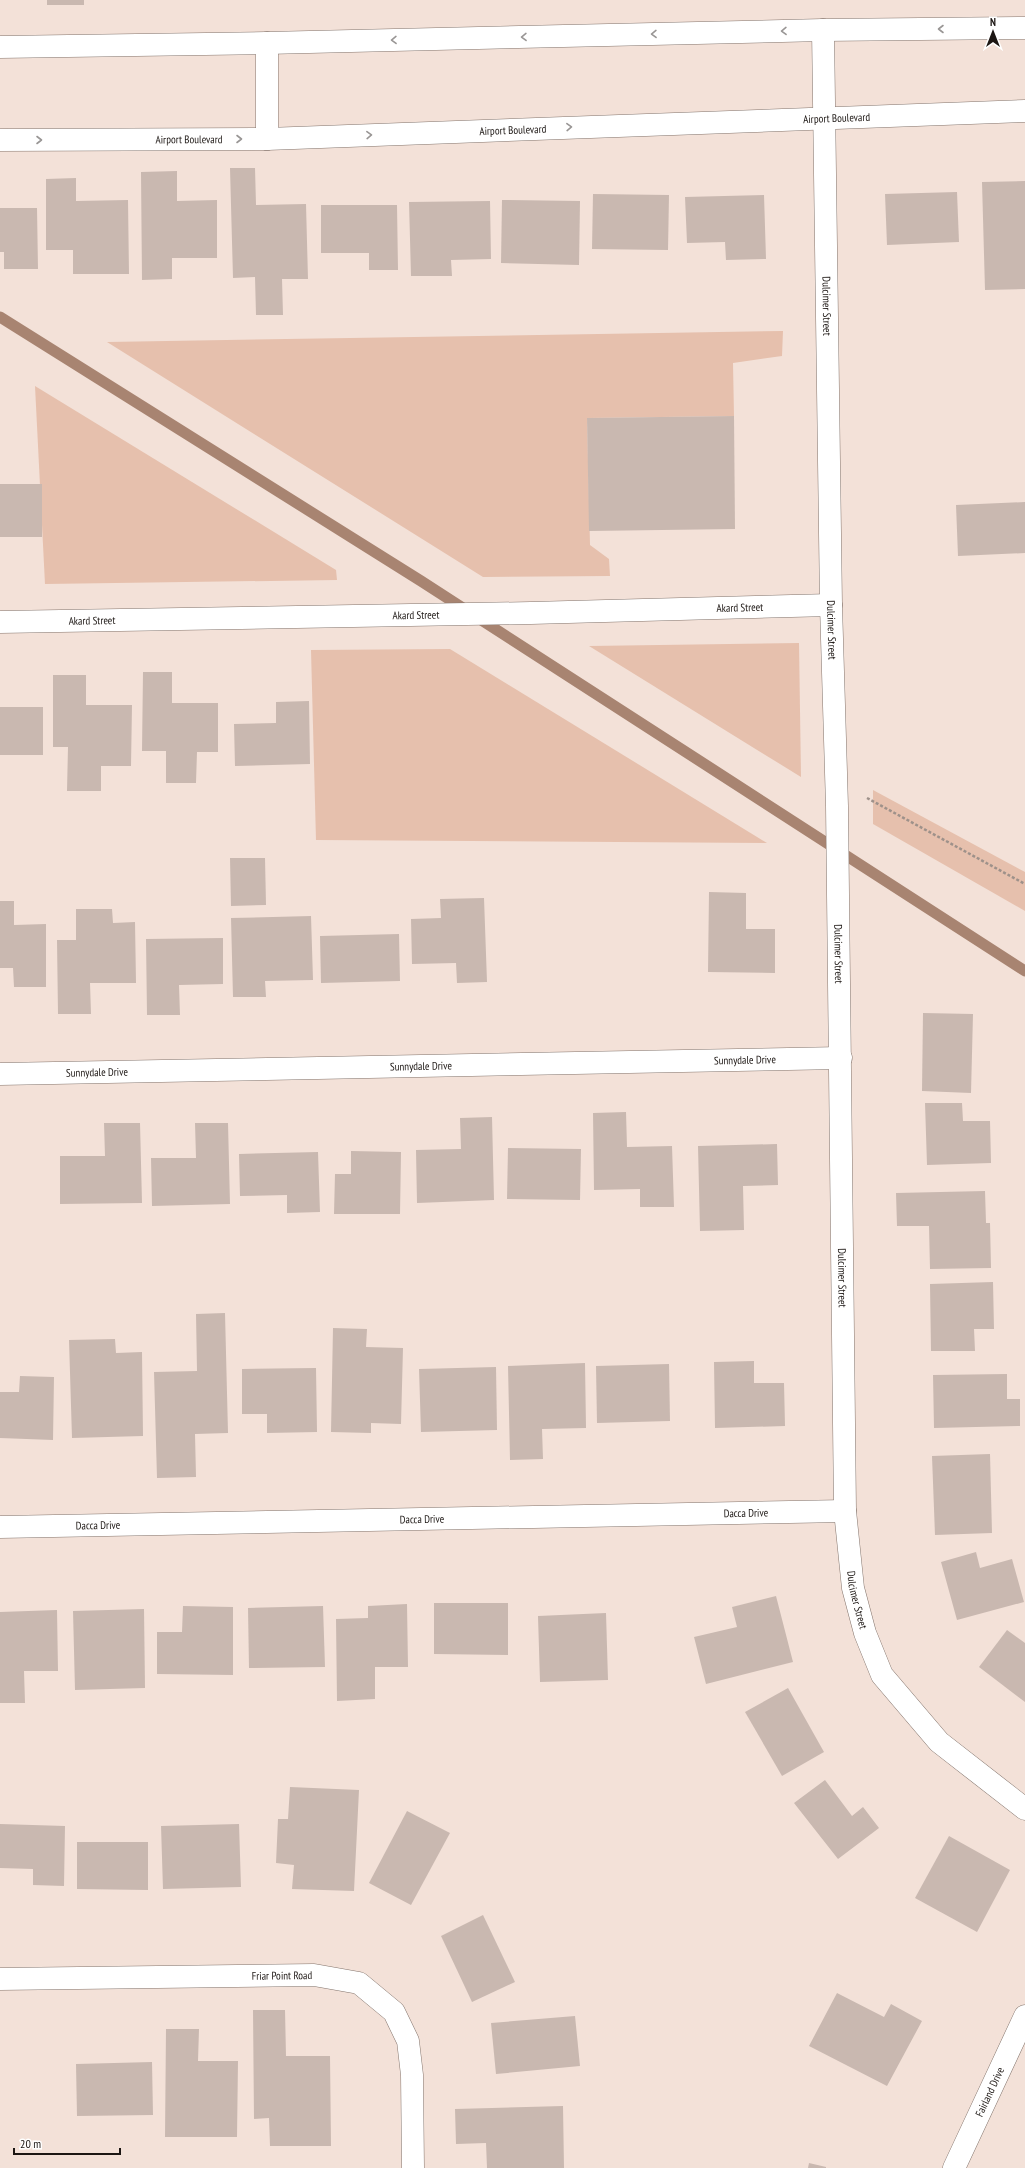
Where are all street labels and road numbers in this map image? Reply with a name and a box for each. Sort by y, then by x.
street label: Airport Boulevard [803,110,871,126]
street label: Airport Boulevard [479,122,547,138]
street label: Airport Boulevard [155,132,223,146]
street label: Dulcimer Street [819,276,834,336]
street label: Akard Street [716,600,763,615]
street label: Dulcimer Street [824,600,840,660]
street label: Akard Street [392,608,439,622]
street label: Akard Street [68,613,116,628]
street label: Dulcimer Street [831,924,846,984]
street label: Sunnydale Drive [714,1052,776,1067]
street label: Sunnydale Drive [390,1058,452,1074]
street label: Sunnydale Drive [66,1065,129,1080]
street label: Dulcimer Street [835,1248,850,1308]
street label: Dacca Drive [723,1505,769,1520]
street label: Dacca Drive [399,1512,445,1526]
street label: Dacca Drive [76,1518,121,1533]
street label: Dulcimer Street [844,1570,871,1630]
street label: Friar Point Road [252,1968,313,1983]
street label: Fairland Drive [972,2064,1007,2119]

